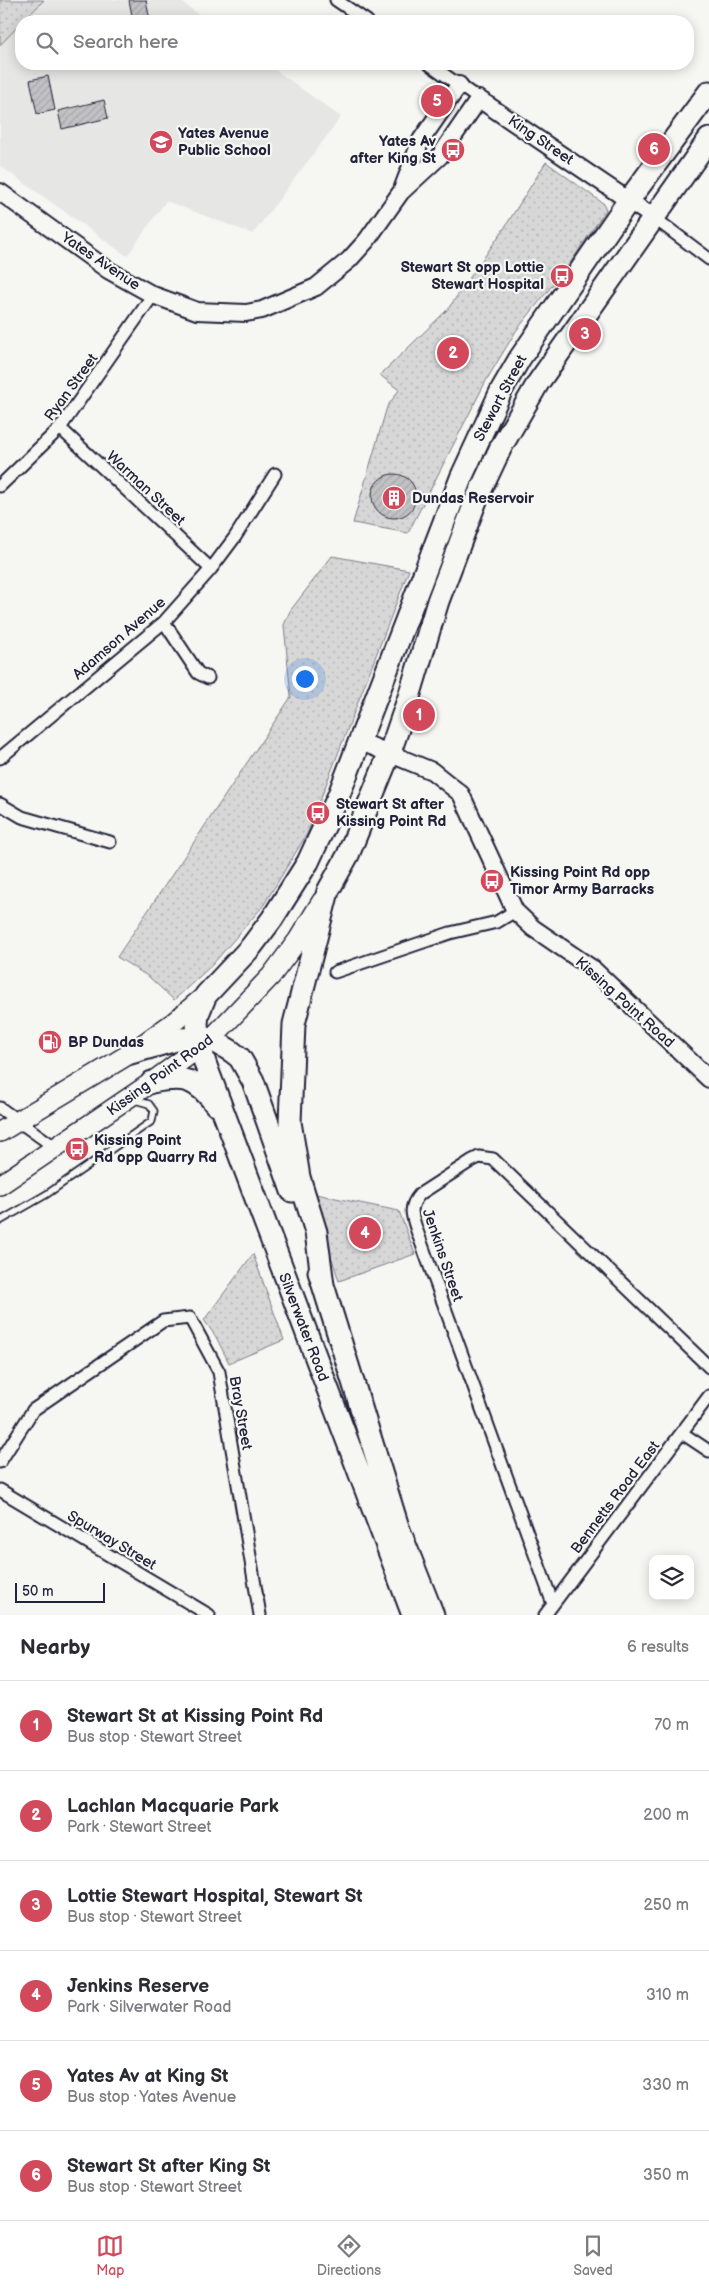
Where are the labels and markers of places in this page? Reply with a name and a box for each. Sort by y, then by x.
pin: 5 [421,82,453,120]
place label: Yates Avenue Public School [178,124,271,160]
school or university icon: Yates Avenue Public School [148,129,174,155]
pin: 6 [638,130,670,168]
place label: Yates Av after King St [350,132,437,168]
bus stop icon: Yates Av after King St [440,137,466,163]
place label: Stewart St opp Lottie Stewart Hospital [401,258,544,294]
bus stop icon: Stewart St opp Lottie Stewart Hospital [549,263,575,289]
pin: 3 [569,315,601,353]
pin: 2 [437,334,469,372]
building icon: Dundas Reservoir [381,485,407,511]
place label: Dundas Reservoir [412,489,535,508]
pin: 1 [403,696,435,734]
place label: Stewart St after Kissing Point Rd [336,795,446,831]
bus stop icon: Stewart St after Kissing Point Rd [305,800,331,826]
place label: Kissing Point Rd opp Timor Army Barracks [510,863,654,899]
bus stop icon: Kissing Point Rd opp Timor Army Barracks [479,868,505,894]
fuel station icon: BP Dundas [37,1029,63,1055]
place label: BP Dundas [68,1033,144,1052]
place label: Kissing Point Rd opp Quarry Rd [94,1131,217,1167]
bus stop icon: Kissing Point Rd opp Quarry Rd [64,1136,90,1162]
pin: 4 [349,1214,381,1252]

